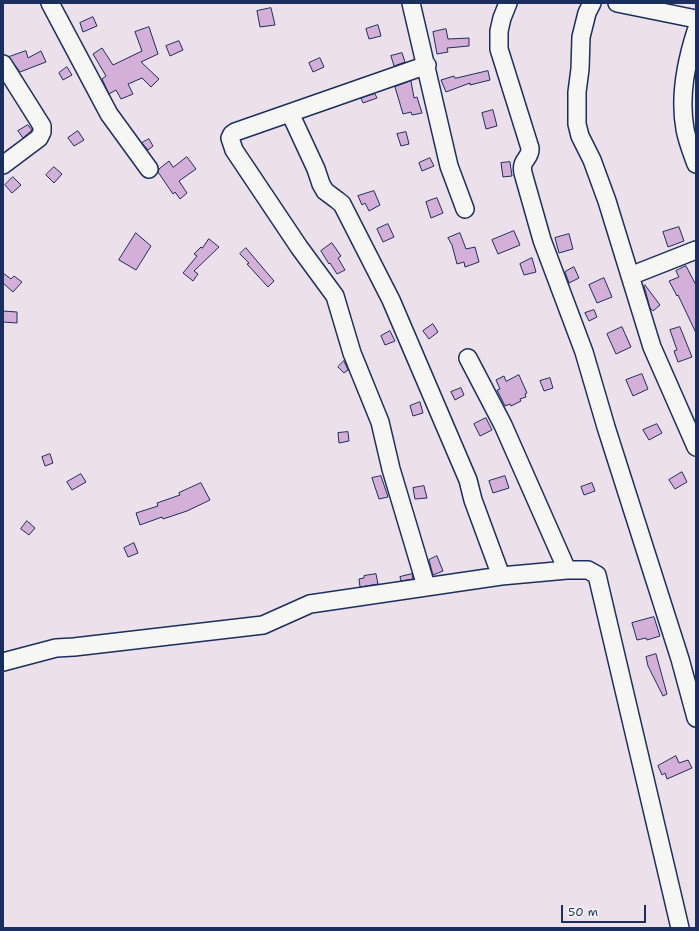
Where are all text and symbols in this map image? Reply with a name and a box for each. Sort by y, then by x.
scale bar [563,897,648,923]
text: 50 m [568,904,598,920]

